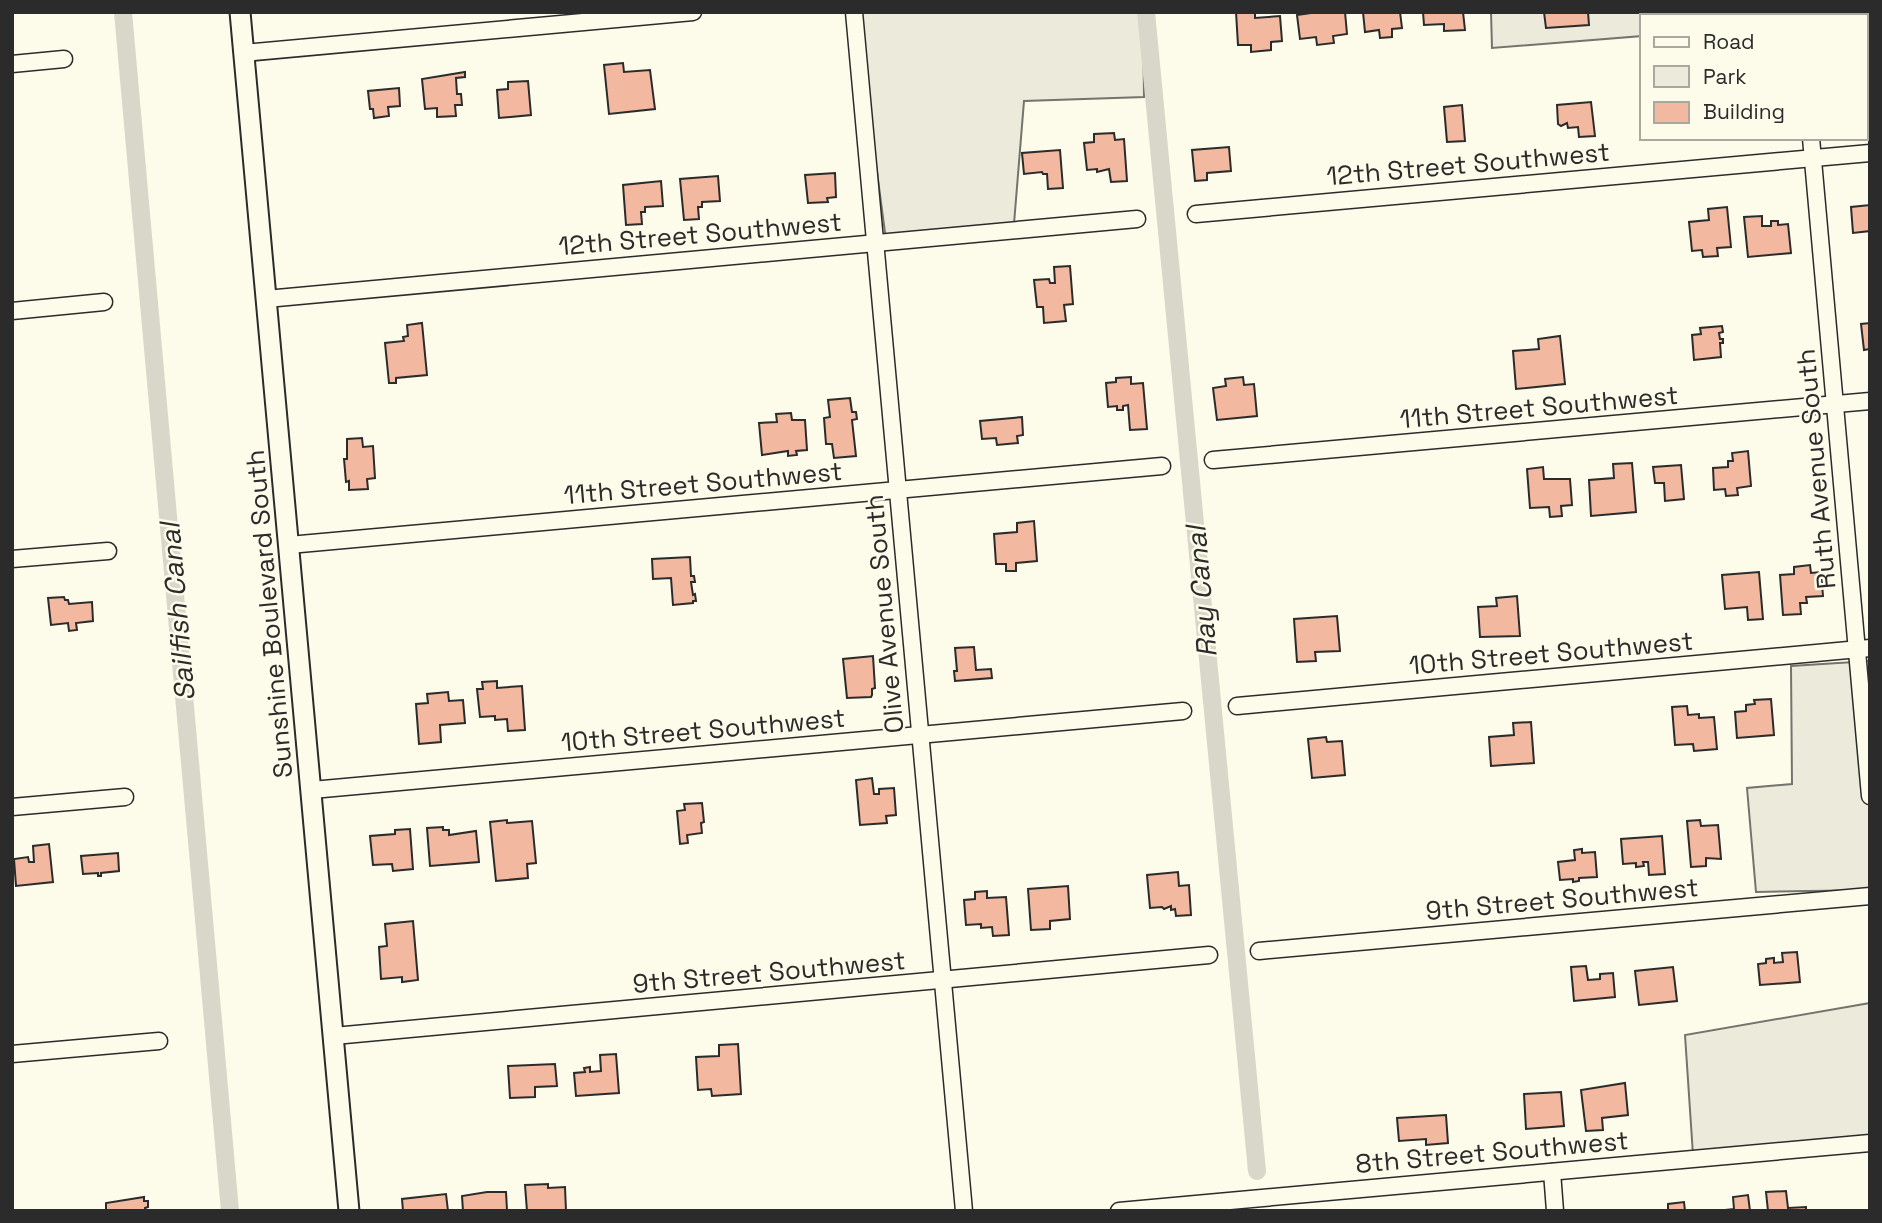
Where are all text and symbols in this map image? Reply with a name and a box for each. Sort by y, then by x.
legend [1640,14,1868,140]
text: Road [1703,28,1755,55]
text: Park [1703,63,1747,90]
text: Building [1703,98,1785,125]
street label: 12th Street Southwest [1325,135,1611,193]
street label: 12th Street Southwest [557,205,843,263]
street label: Ruth Avenue South [1789,348,1843,590]
street label: 11th Street Southwest [1398,378,1680,436]
street label: Sunshine Boulevard South [238,448,300,780]
street label: 11th Street Southwest [562,454,844,512]
street label: Olive Avenue South [857,493,911,735]
water label: Sailfish Canal [151,518,203,703]
water label: Ray Canal [1177,522,1225,659]
street label: 10th Street Southwest [1407,624,1695,682]
street label: 10th Street Southwest [559,701,847,759]
street label: 9th Street Southwest [1424,870,1700,928]
street label: 9th Street Southwest [631,943,907,1001]
street label: 8th Street Southwest [1354,1123,1630,1181]

